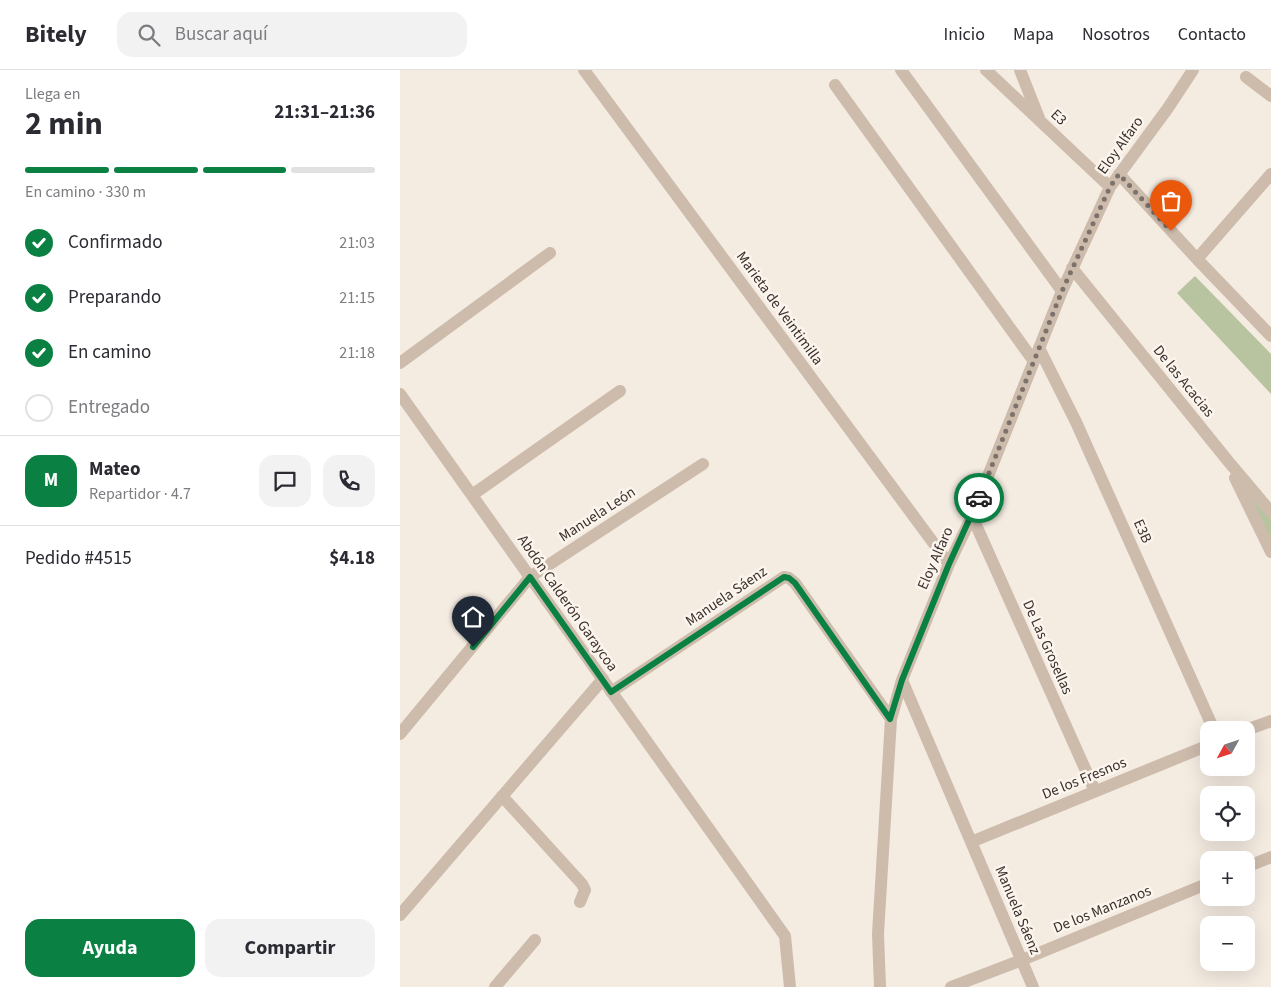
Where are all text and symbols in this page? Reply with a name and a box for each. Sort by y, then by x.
search box [117,12,467,57]
text: Bitely [25,17,87,52]
icon: search [135,21,163,49]
text: Buscar aquí [175,21,268,48]
text: Inicio [944,22,985,47]
text: Mapa [1013,22,1054,47]
text: Nosotros [1082,22,1150,47]
text: Contacto [1178,22,1246,47]
text: Llega en [25,83,80,105]
text: 21:31–21:36 [274,99,375,126]
text: 2 min [25,101,103,147]
street label: E3 [1046,104,1071,130]
street label: Eloy Alfaro [1092,112,1148,178]
pin [1150,180,1192,231]
text: En camino · 330 m [25,181,146,203]
icon: bag [1157,187,1185,215]
icon: check [25,229,53,257]
text: Confirmado [68,229,163,256]
text: 21:03 [339,232,375,254]
street label: Marieta de Veintimilla [731,247,828,369]
icon: check [25,284,53,312]
text: Preparando [68,284,161,311]
text: 21:15 [339,287,375,309]
icon: check [25,339,53,367]
text: En camino [68,339,151,366]
street label: De las Acacias [1148,341,1219,422]
text: 21:18 [339,342,375,364]
text: Entregado [68,394,150,421]
button: chat [259,455,311,507]
button: phone [323,455,375,507]
text: Mateo [89,456,140,483]
text: M [44,467,58,494]
courier [954,473,1004,523]
street label: Manuela León [555,482,640,547]
text: Repartidor · 4.7 [89,483,191,505]
icon: car [965,484,993,512]
street label: E3B [1128,516,1157,547]
street label: Eloy Alfaro [912,524,959,593]
street label: Abdón Calderón Garaycoa [512,531,623,676]
text: Pedido #4515 [25,545,132,572]
text: $4.18 [329,545,375,572]
street label: Manuela Sáenz [681,561,771,631]
pin [452,596,494,647]
street label: De Las Grosellas [1017,597,1078,698]
icon: home [459,603,487,631]
north arrow [1200,721,1255,776]
map controls [1200,721,1255,971]
street label: De los Fresnos [1039,752,1130,805]
button: locate [1200,786,1255,841]
button: + [1200,851,1255,906]
street label: Manuela Sáenz [989,863,1046,958]
street label: De los Manzanos [1050,880,1154,939]
button: − [1200,916,1255,971]
button: Ayuda [25,919,195,977]
button: Compartir [205,919,375,977]

